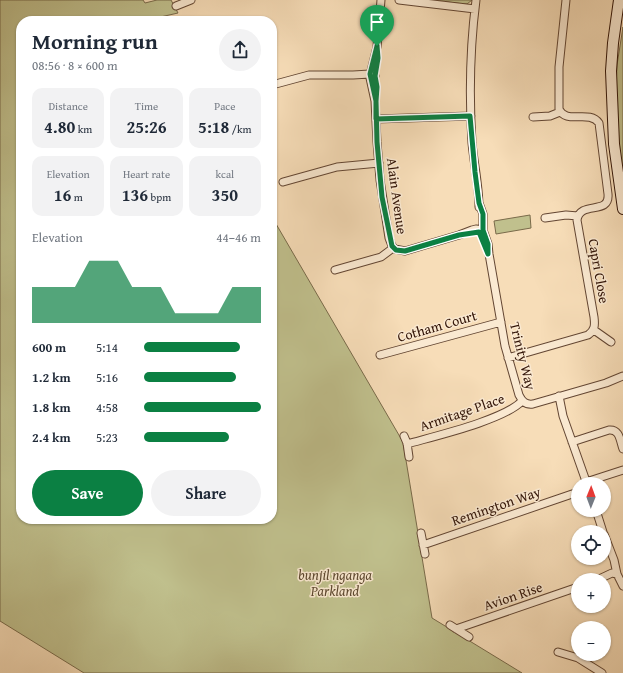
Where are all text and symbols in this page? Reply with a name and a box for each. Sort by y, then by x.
pin [360,5,394,46]
icon: arrive [366,11,388,33]
text: Morning run [32,25,158,57]
button: share [219,29,261,71]
text: 08:56 · 8 × 600 m [32,56,118,75]
text: Distance [48,98,88,114]
text: Time [135,98,158,114]
text: Pace [214,98,235,114]
text: 4.80 [44,114,75,139]
text: 25:26 [126,114,167,139]
text: 5:18 [198,114,229,139]
text: km [75,121,92,137]
text: /km [229,121,252,137]
street label: Alain Avenue [382,157,412,236]
text: Elevation [47,166,90,182]
text: Heart rate [123,166,170,182]
text: kcal [215,166,234,182]
text: 16 [54,182,71,207]
text: 136 [122,182,148,207]
text: 350 [212,182,238,207]
text: m [71,189,83,205]
text: bpm [148,189,171,205]
text: Elevation [32,228,83,247]
text: 44–46 m [216,228,261,247]
street label: Capri Close [583,237,615,305]
street label: Cotham Court [395,305,479,347]
street label: Trinity Way [505,320,541,392]
text: 600 m [32,338,66,357]
text: 5:14 [96,338,118,357]
text: 1.2 km [32,368,71,387]
text: 5:16 [96,368,118,387]
street label: Armitage Place [417,388,508,436]
text: 1.8 km [32,398,71,417]
text: 4:58 [96,398,118,417]
text: 2.4 km [32,428,71,447]
text: 5:23 [96,428,118,447]
button: Save [32,470,143,516]
button: Share [151,470,261,516]
north arrow [571,477,611,517]
map controls [571,477,611,661]
street label: Remington Way [449,481,543,531]
button: locate [571,525,611,565]
park label: bunjil nganga Parkland [298,565,373,601]
button: + [571,573,611,613]
street label: Avion Rise [481,576,545,615]
button: − [571,621,611,661]

